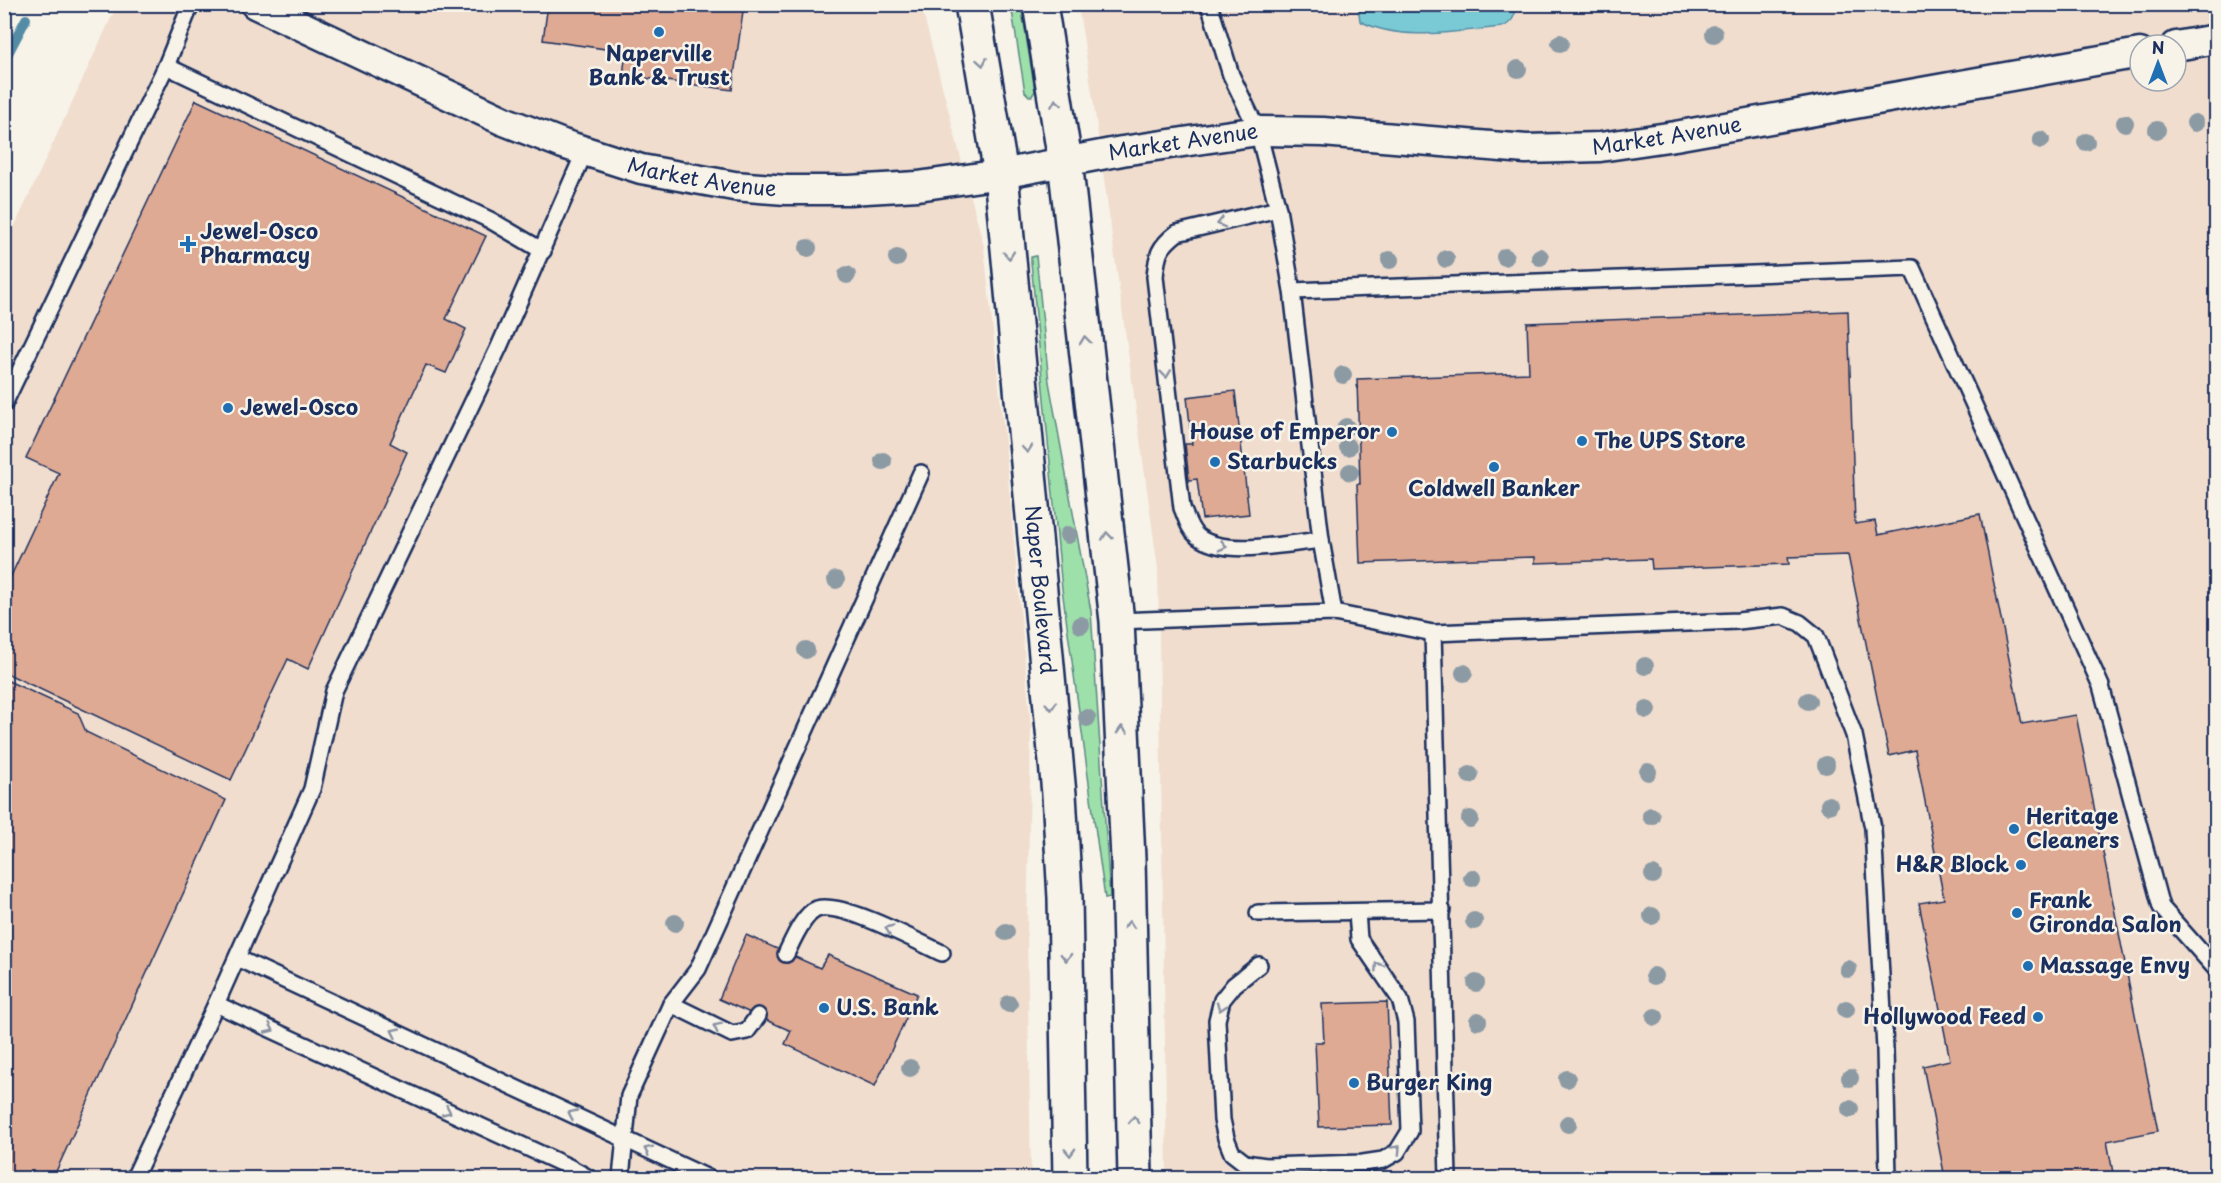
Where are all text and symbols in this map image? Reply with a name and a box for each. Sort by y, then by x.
marker: Naperville Bank & Trust [652,25,666,39]
north arrow [2128,33,2188,93]
text: N [2152,35,2164,59]
place label: Naperville Bank & Trust [588,36,730,92]
one-way arrow [975,57,987,67]
one-way arrow [1050,98,1062,108]
street label: Market Avenue [1590,106,1744,162]
street label: Market Avenue [1105,113,1260,167]
street label: Market Avenue [624,148,778,203]
place label: Jewel-Osco Pharmacy [200,214,318,270]
one-way arrow [1216,215,1226,228]
marker: Jewel-Osco Pharmacy [181,237,195,251]
one-way arrow [1002,251,1015,260]
one-way arrow [1079,336,1092,345]
one-way arrow [1159,370,1172,379]
place label: Jewel-Osco [240,390,358,422]
marker: Jewel-Osco [221,401,235,415]
place label: House of Emperor [1189,414,1380,446]
place label: The UPS Store [1594,423,1746,455]
marker: House of Emperor [1385,425,1399,439]
marker: The UPS Store [1575,434,1589,448]
place label: Starbucks [1227,444,1337,476]
one-way arrow [1020,445,1033,454]
marker: Starbucks [1208,455,1222,469]
marker: Coldwell Banker [1487,460,1501,474]
place label: Coldwell Banker [1408,471,1580,503]
street label: Naper Boulevard [1018,504,1066,676]
one-way arrow [1101,531,1114,540]
one-way arrow [1218,539,1228,552]
one-way arrow [1044,702,1057,711]
one-way arrow [1115,726,1128,735]
place label: Heritage Cleaners [2026,799,2119,855]
marker: Heritage Cleaners [2007,822,2021,836]
place label: H&R Block [1896,847,2009,879]
marker: H&R Block [2014,858,2028,872]
place label: Frank Gironda Salon [2029,883,2182,939]
marker: Frank Gironda Salon [2010,906,2024,920]
one-way arrow [1123,921,1136,930]
one-way arrow [884,924,895,936]
place label: Massage Envy [2040,948,2190,980]
one-way arrow [1060,952,1072,961]
marker: Massage Envy [2021,959,2035,973]
one-way arrow [1374,962,1385,973]
place label: U.S. Bank [836,990,939,1022]
place label: Hollywood Feed [1863,999,2026,1031]
marker: U.S. Bank [817,1001,831,1015]
one-way arrow [1216,1001,1228,1012]
marker: Hollywood Feed [2031,1010,2045,1024]
one-way arrow [263,1021,274,1033]
one-way arrow [712,1022,723,1034]
one-way arrow [391,1027,402,1039]
place label: Burger King [1366,1065,1492,1097]
marker: Burger King [1347,1076,1361,1090]
one-way arrow [440,1103,451,1115]
one-way arrow [568,1110,579,1122]
one-way arrow [1127,1116,1140,1125]
one-way arrow [643,1145,654,1157]
one-way arrow [1390,1145,1401,1155]
one-way arrow [1063,1147,1076,1156]

